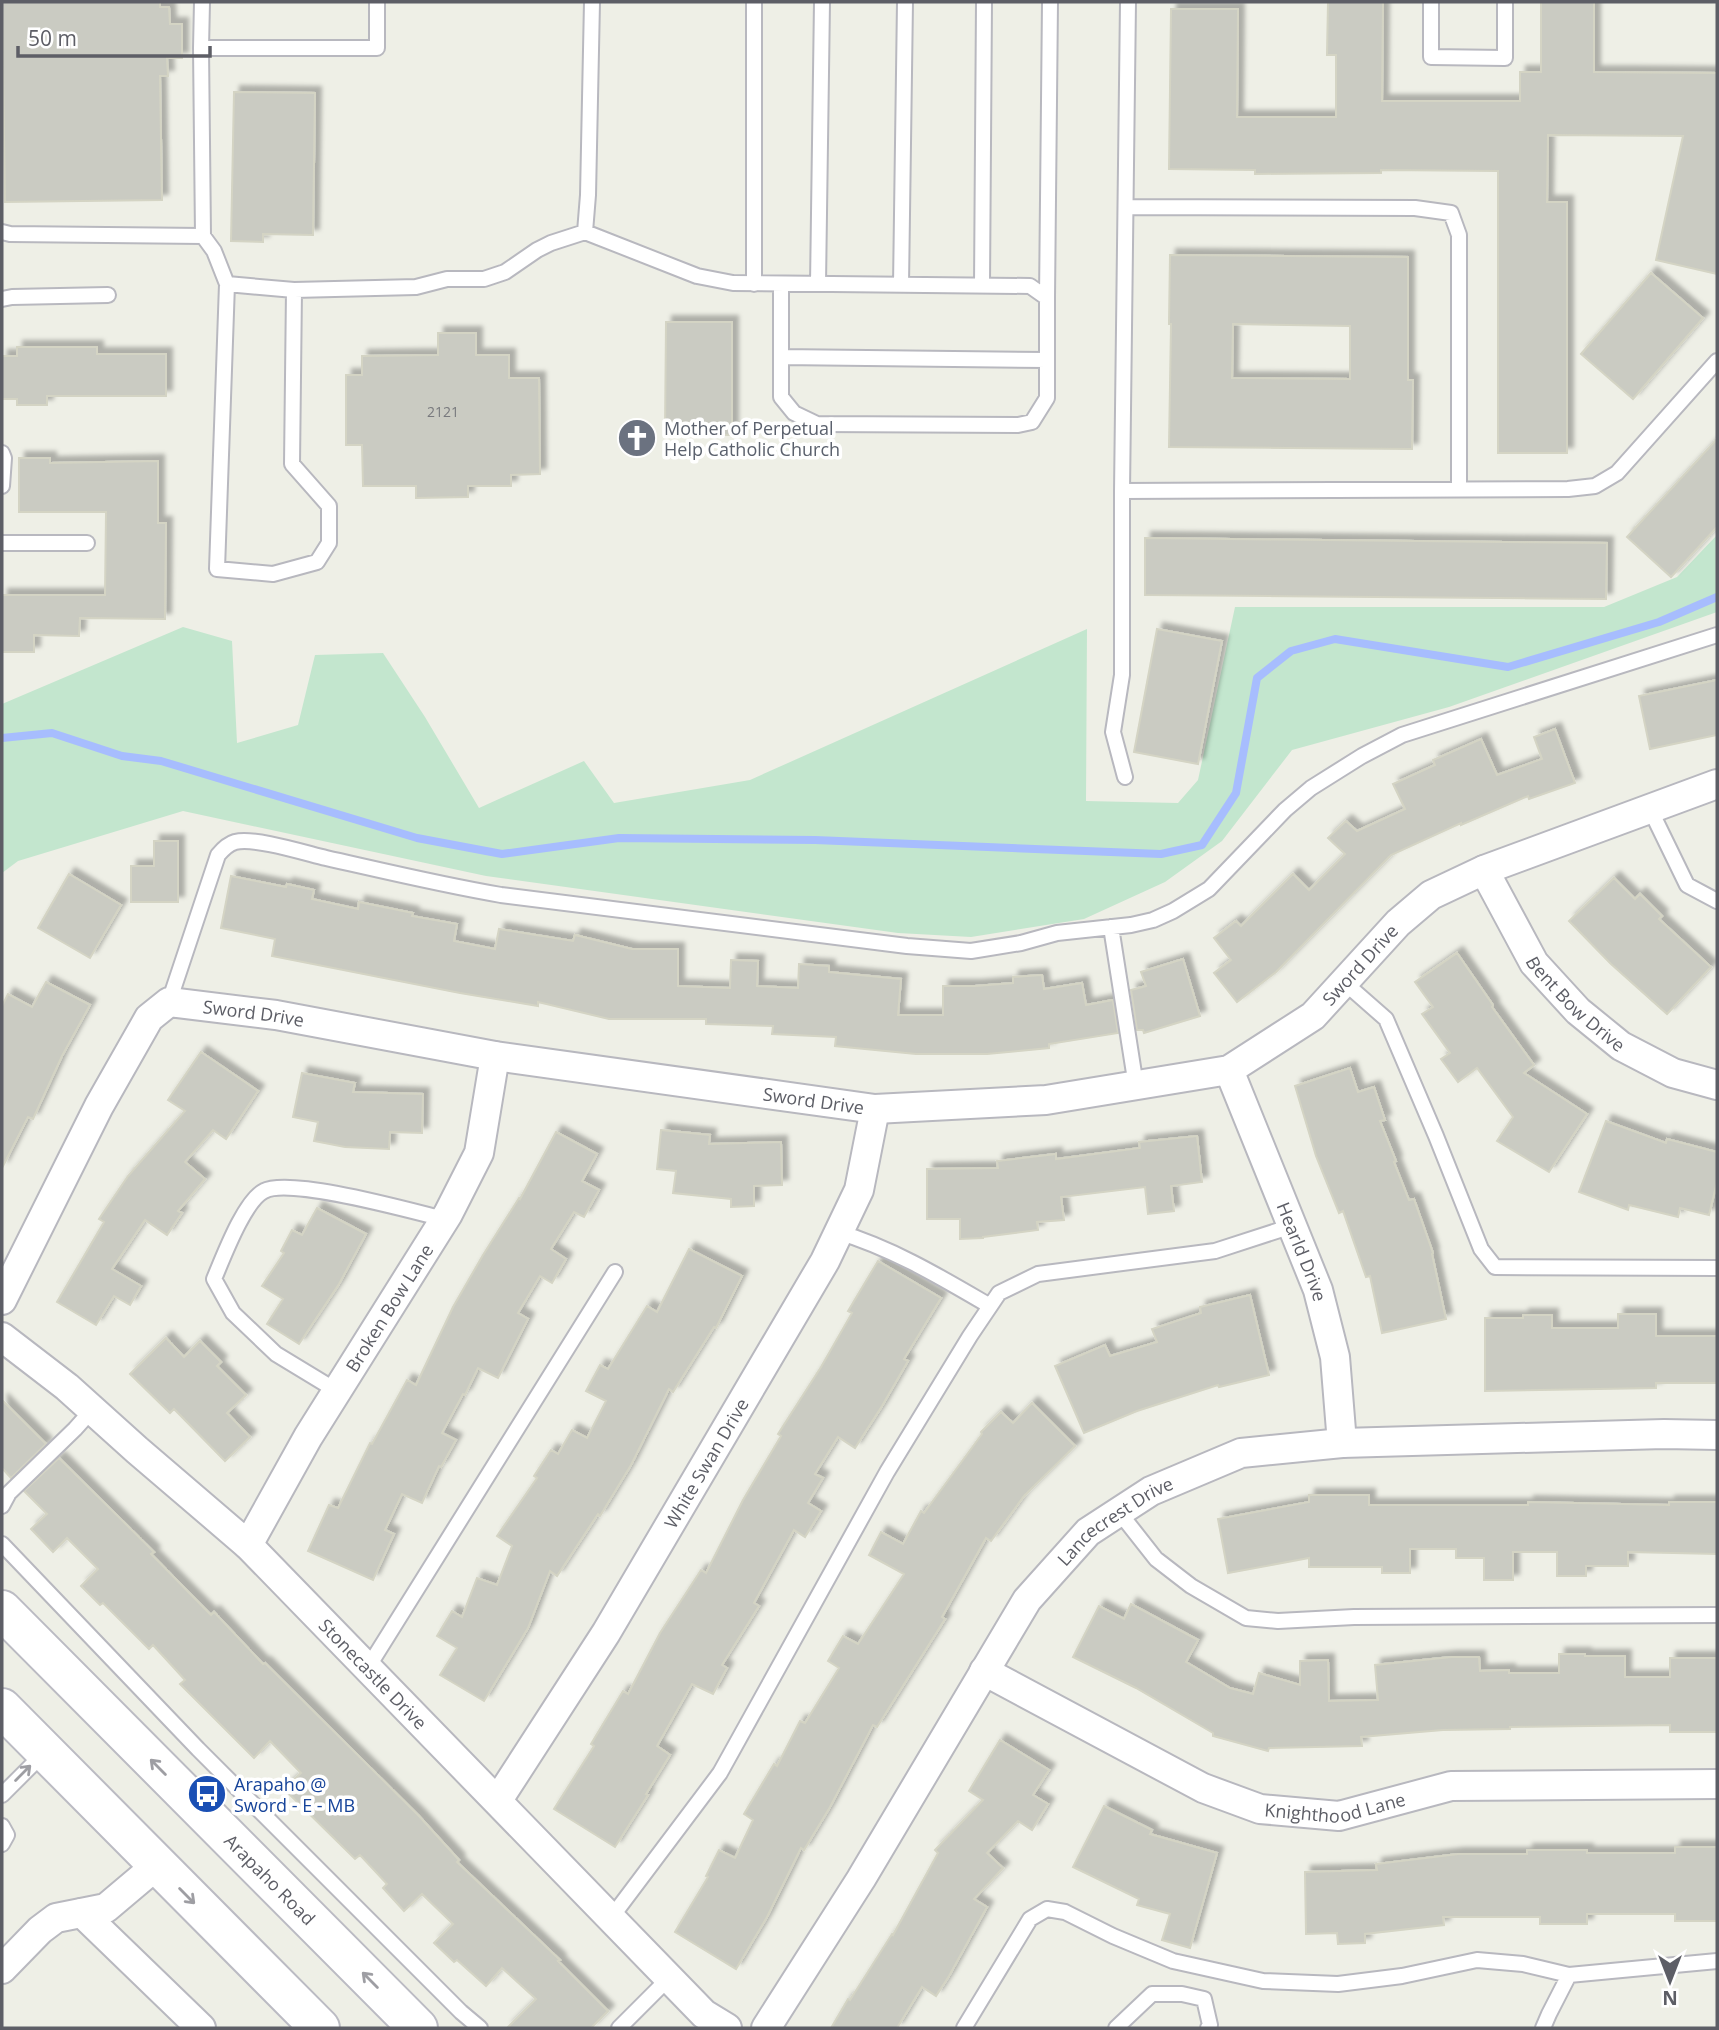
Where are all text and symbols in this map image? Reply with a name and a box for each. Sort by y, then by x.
scale bar [18,14,210,58]
text: 50 m [28,24,77,52]
house number: 2121 [427,402,459,421]
place label: Mother of Perpetual Help Catholic Church [664,416,840,461]
church icon: Mother of Perpetual Help Catholic Church [616,417,658,459]
street label: Sword Drive [1317,919,1403,1010]
street label: Bent Bow Drive [1521,952,1630,1057]
street label: Sword Drive [202,994,306,1032]
street label: Sword Drive [762,1082,866,1119]
street label: Hearld Drive [1272,1198,1332,1304]
street label: Broken Bow Lane [340,1239,438,1376]
street label: White Swan Drive [658,1394,754,1533]
street label: Lancecrest Drive [1052,1471,1177,1571]
street label: Stonecastle Drive [314,1613,433,1734]
one-way arrow [149,1758,166,1775]
one-way arrow [15,1765,32,1782]
place label: Arapaho @ Sword - E - MB [234,1772,355,1817]
bus stop icon: Arapaho @ Sword - E - MB [186,1773,228,1815]
street label: Knighthood Lane [1263,1787,1408,1828]
street label: Arapaho Road [219,1829,321,1930]
one-way arrow [179,1888,196,1905]
north arrow [1635,1946,1705,2016]
one-way arrow [361,1972,378,1989]
text: N [1662,1985,1678,2011]

